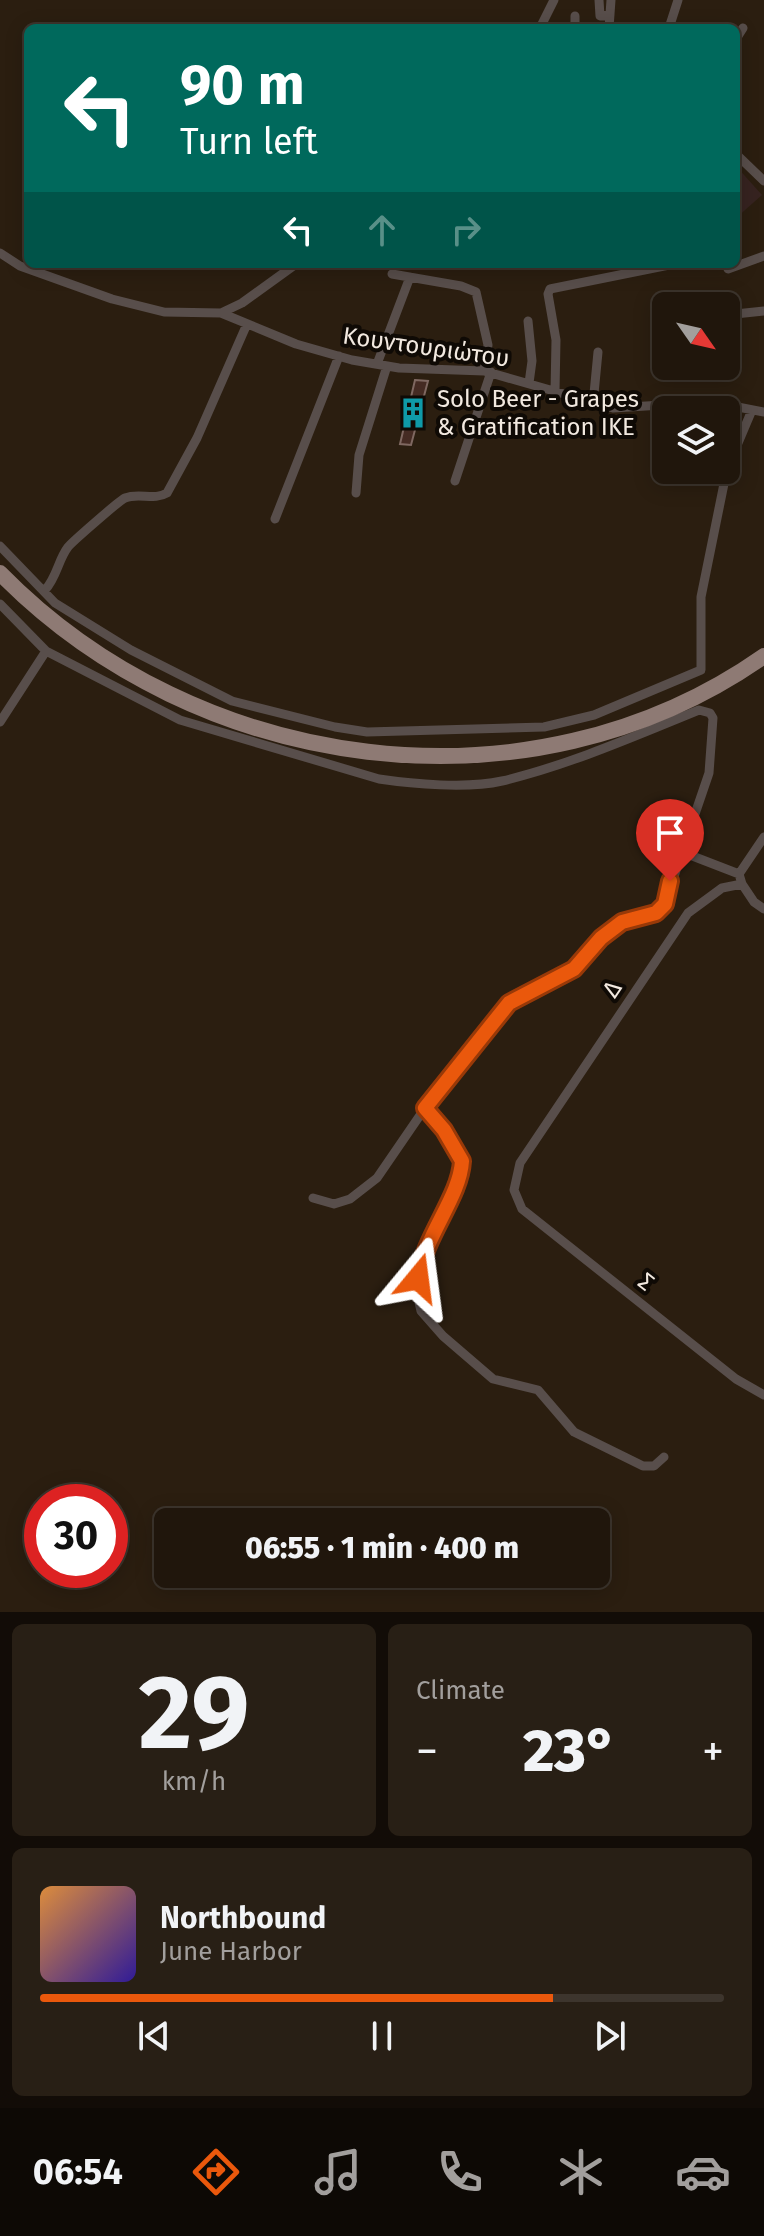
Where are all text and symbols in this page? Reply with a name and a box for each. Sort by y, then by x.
text: 90 m [180,52,305,119]
icon: left [48,56,152,160]
text: Turn left [180,120,318,164]
icon: left [276,208,320,252]
icon: ahead [360,208,404,252]
icon: right [444,208,488,252]
north arrow [652,292,740,380]
map controls [652,292,740,484]
street label: Κουντουριώτου [341,321,511,373]
place label: Solo Beer - Grapes & Gratification IKE [437,385,639,441]
building icon: Solo Beer - Grapes & Gratification IKE [396,396,430,430]
button: layers [652,396,740,484]
pin [636,799,704,881]
icon: arrive [648,811,692,855]
street label: Δ [596,975,628,1003]
position arrow [376,1236,460,1320]
street label: Σ [633,1267,659,1297]
speed limit sign: 30 [24,1484,128,1588]
text: 06:55 · 1 min · 400 m [245,1530,519,1566]
text: 29 [139,1651,249,1776]
text: Climate [416,1675,505,1706]
text: 23° [523,1715,617,1787]
text: − [416,1725,438,1778]
text: + [702,1725,724,1778]
text: km/h [162,1766,226,1797]
text: Northbound [160,1900,326,1936]
text: June Harbor [160,1936,302,1967]
icon: previous [132,2014,176,2058]
icon: pause [360,2014,404,2058]
icon: next [588,2014,632,2058]
icon: directions [188,2144,244,2200]
icon: music [310,2144,366,2200]
icon: phone [432,2144,488,2200]
icon: climate [553,2144,609,2200]
icon: car [675,2144,731,2200]
text: 06:54 [33,2150,123,2194]

